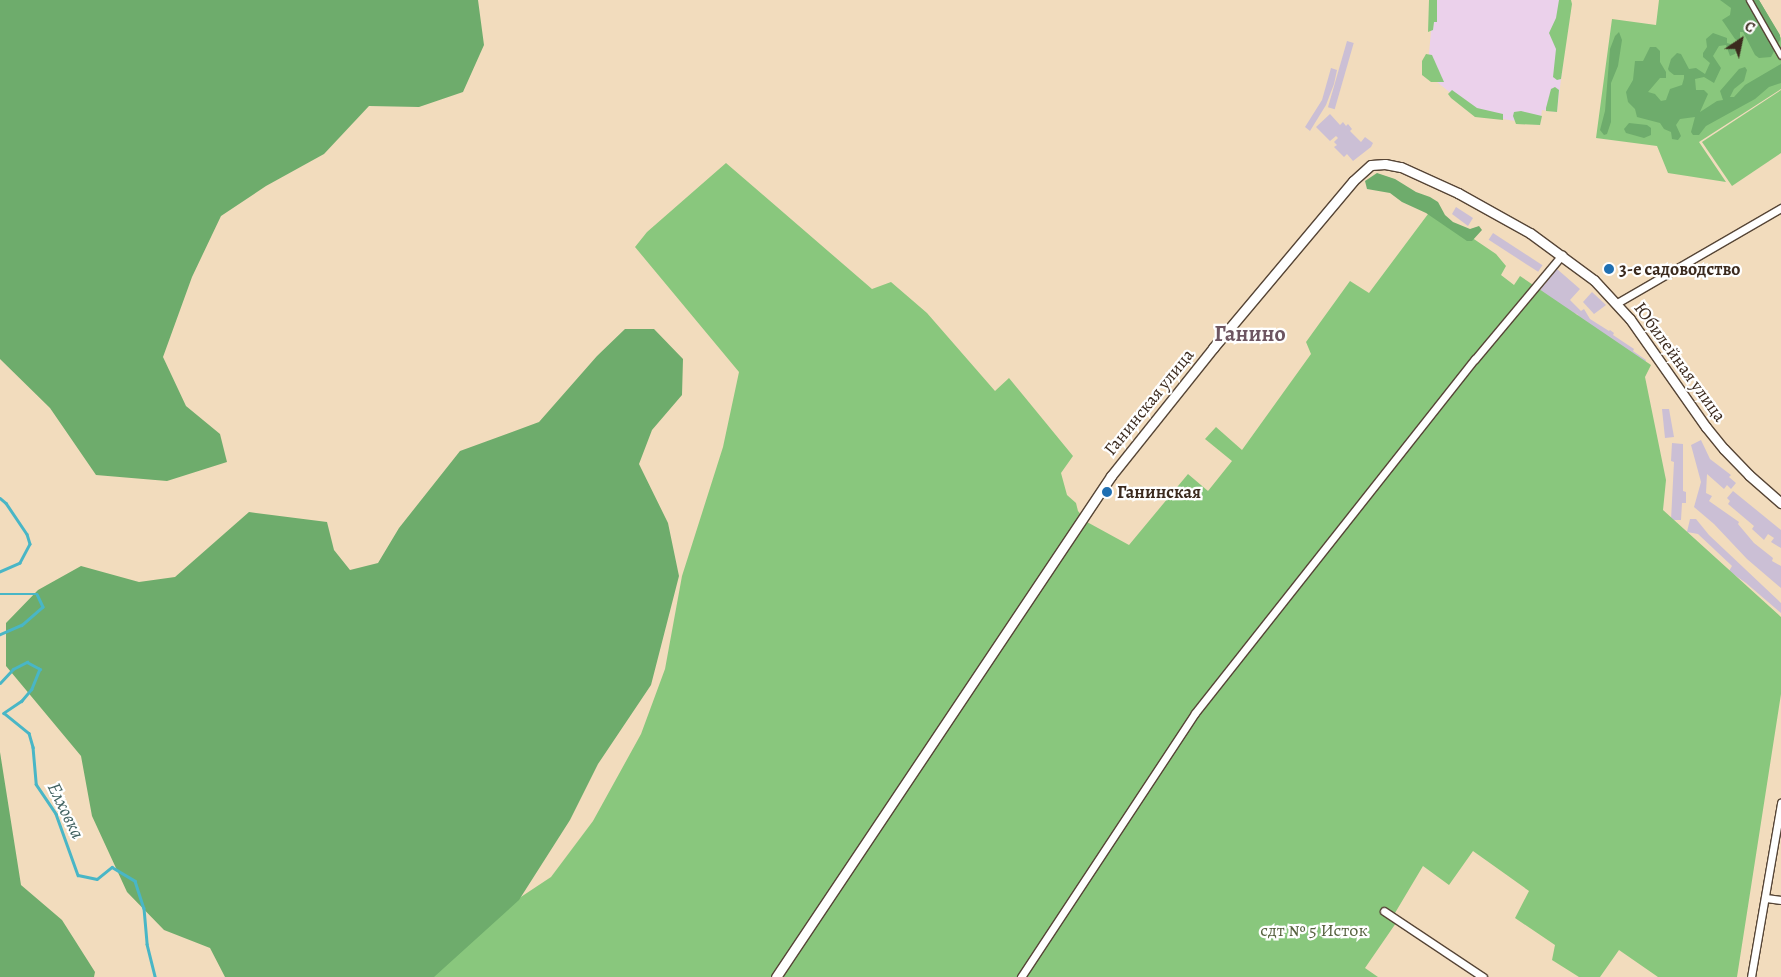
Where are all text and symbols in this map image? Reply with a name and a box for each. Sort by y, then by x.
north arrow [1716,15,1766,65]
text: С [1741,17,1759,37]
place label: 3-е садоводство [1619,258,1740,280]
marker: 3-е садоводство [1603,263,1615,275]
street label: Юбилейная улица [1629,298,1731,426]
district label: Ганино [1214,322,1286,348]
street label: Ганинская улица [1099,344,1199,460]
place label: Ганинская [1117,481,1201,503]
marker: Ганинская [1101,486,1113,498]
water label: Елховка [42,779,88,843]
park label: сдт № 5 Исток [1260,919,1368,941]

